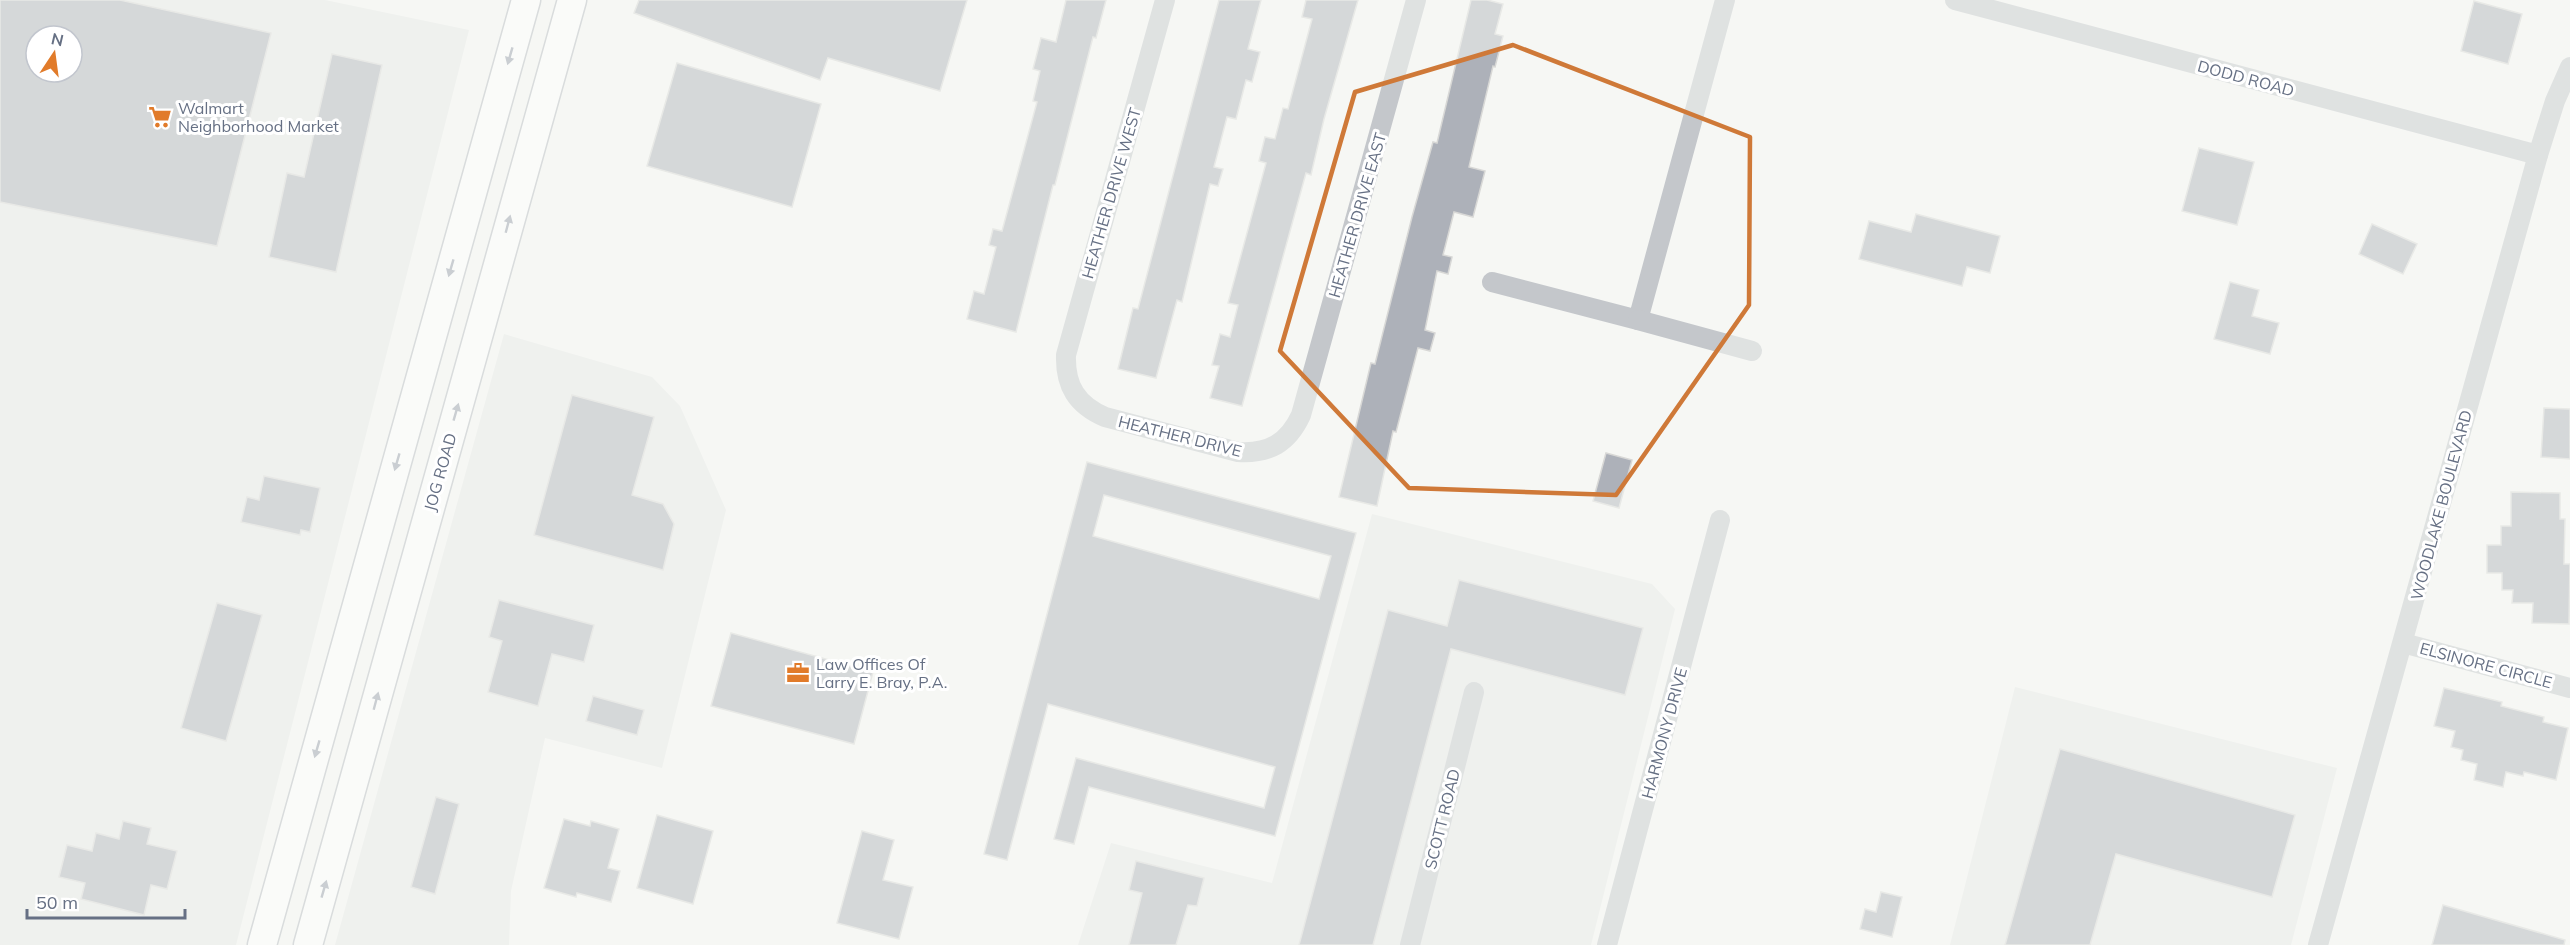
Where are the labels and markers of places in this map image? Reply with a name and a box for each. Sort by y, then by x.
place label: Walmart Neighborhood Market [178,98,339,136]
supermarket icon: Walmart Neighborhood Market [147,104,173,130]
place label: Law Offices Of Larry E. Bray, P.A. [816,654,947,692]
office icon: Law Offices Of Larry E. Bray, P.A. [785,660,811,686]

